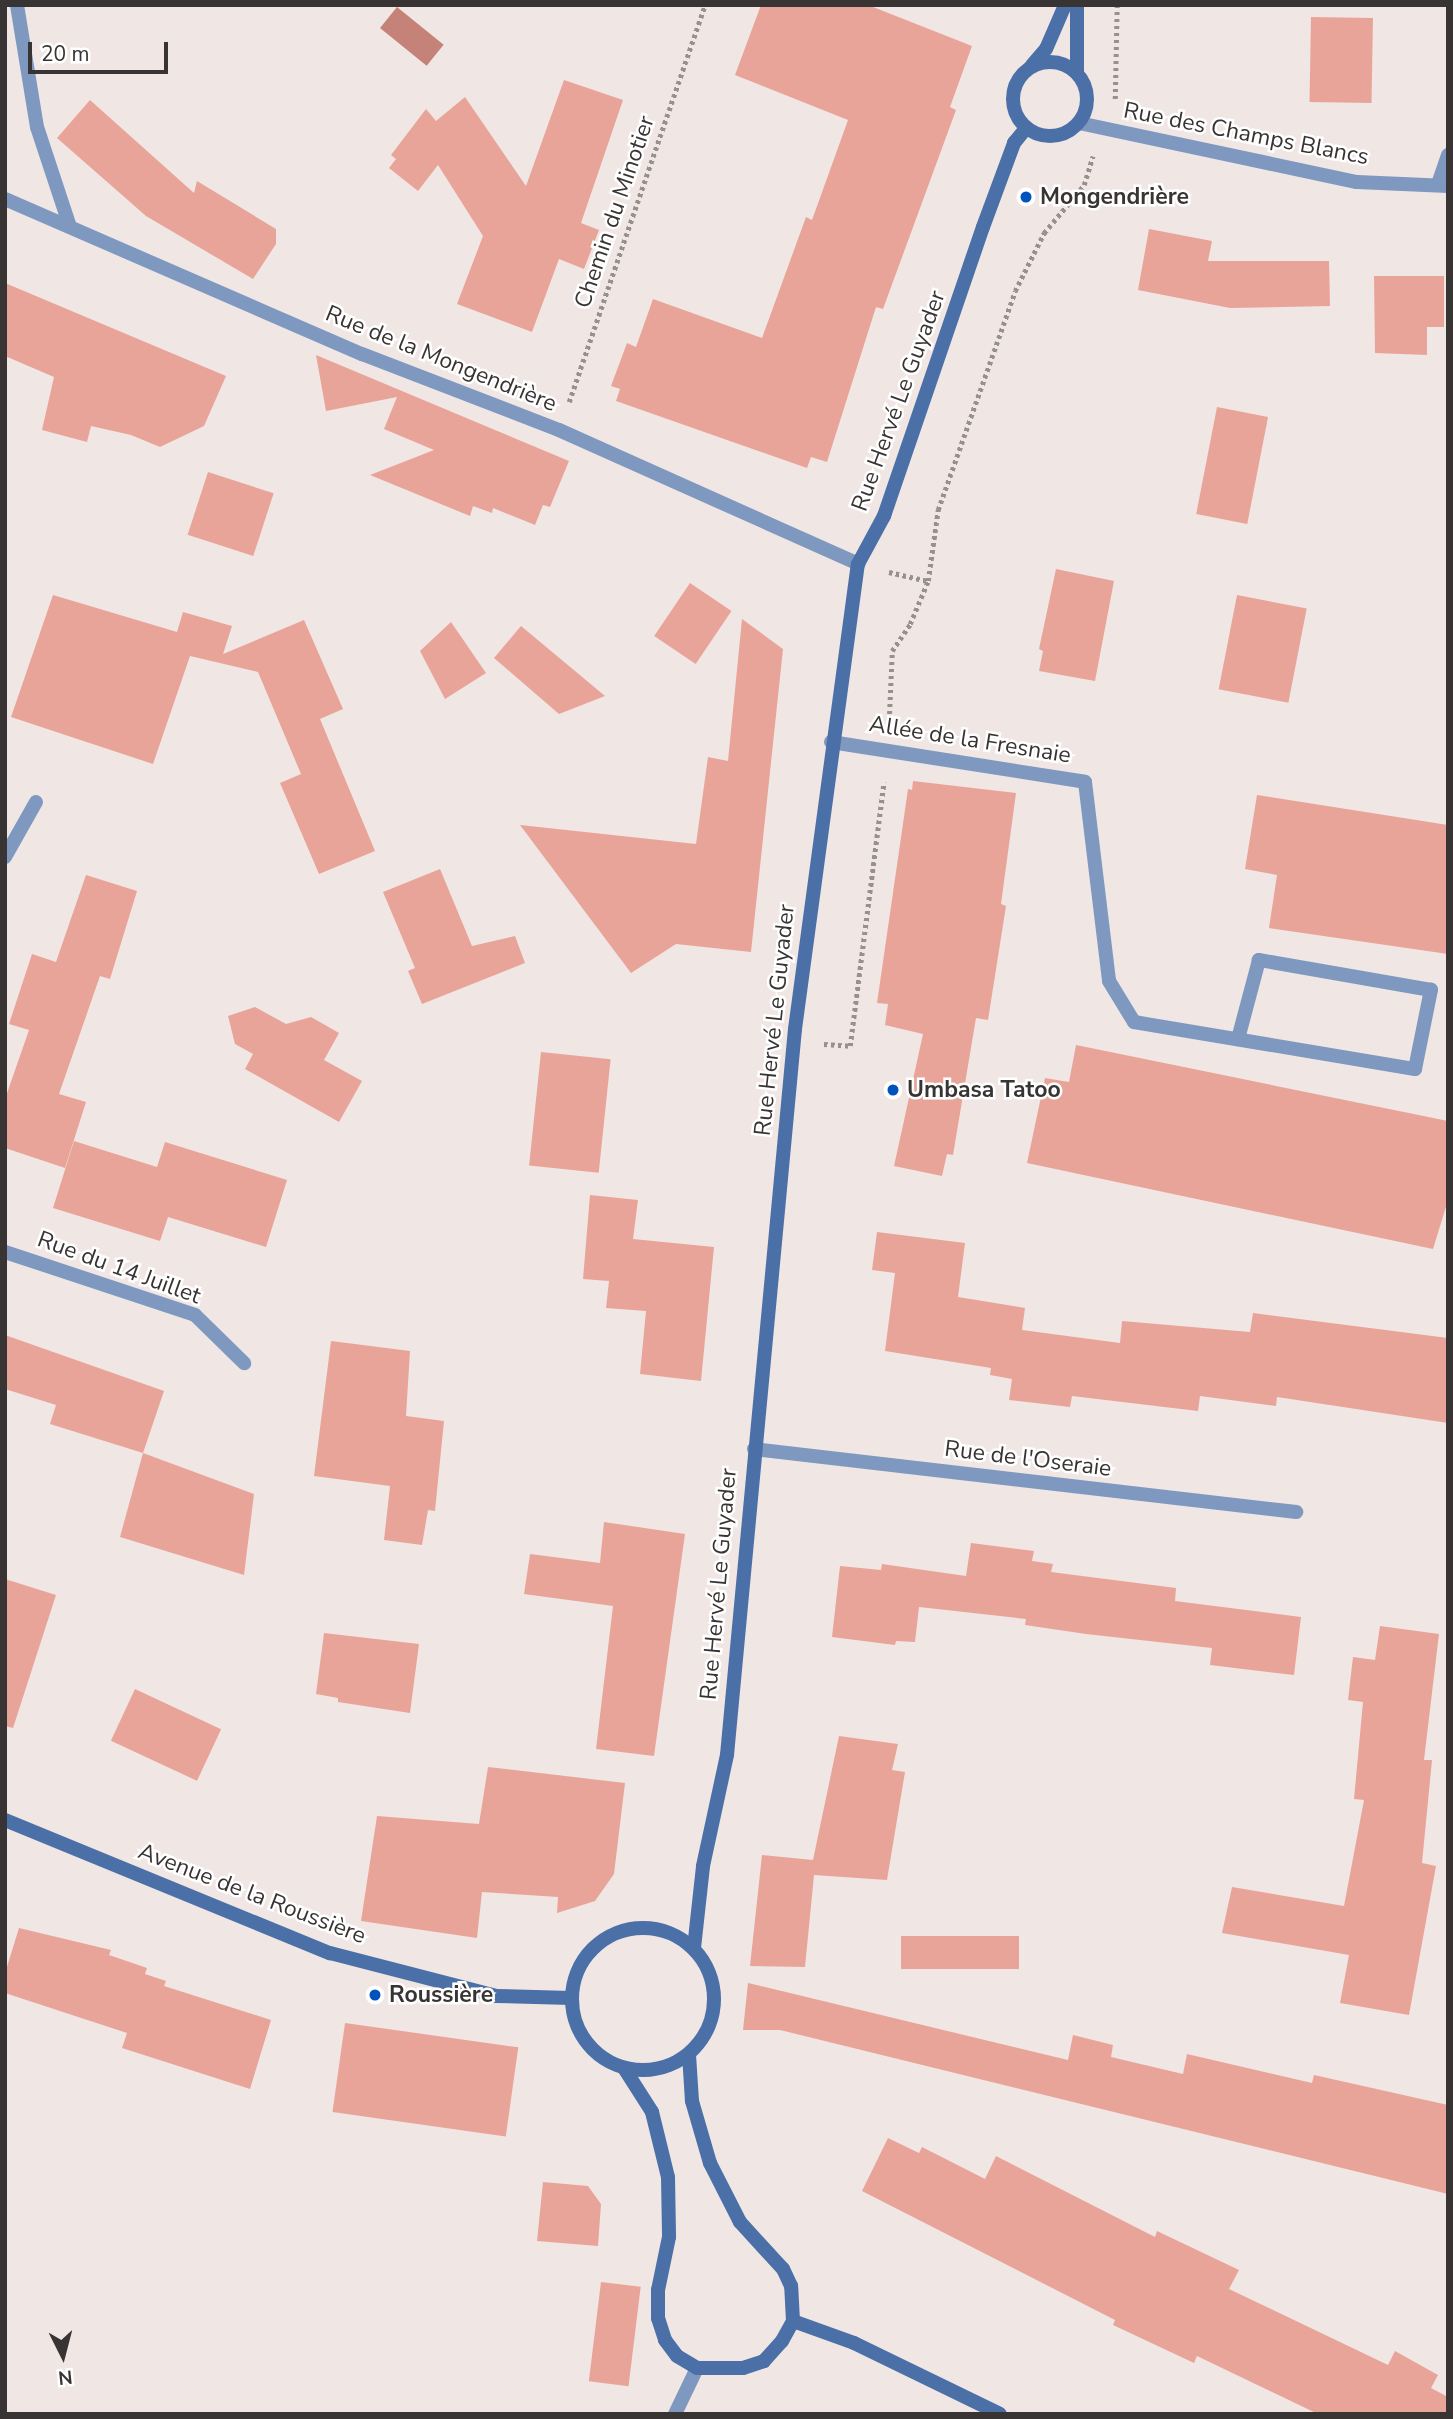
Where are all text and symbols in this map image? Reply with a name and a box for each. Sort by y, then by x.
scale bar [32,28,172,72]
text: 20 m [41,40,90,68]
street label: Rue des Champs Blancs [1121,97,1371,171]
street label: Chemin du Minotier [569,112,661,312]
place label: Mongendrière [1040,183,1189,211]
marker: Mongendrière [1018,189,1034,205]
street label: Rue Hervé Le Guyader [846,287,952,515]
street label: Rue de la Mongendrière [321,300,561,418]
street label: Allée de la Fresnaie [867,710,1073,770]
street label: Rue Hervé Le Guyader [749,903,801,1137]
place label: Umbasa Tatoo [907,1076,1061,1104]
marker: Umbasa Tatoo [885,1082,901,1098]
street label: Rue du 14 Juillet [34,1226,204,1310]
street label: Rue de l'Oseraie [943,1435,1113,1483]
street label: Rue Hervé Le Guyader [695,1467,743,1701]
street label: Avenue de la Roussière [134,1838,370,1950]
place label: Roussière [389,1981,493,2009]
marker: Roussière [367,1987,383,2003]
north arrow [28,2321,98,2391]
text: N [57,2363,74,2391]

